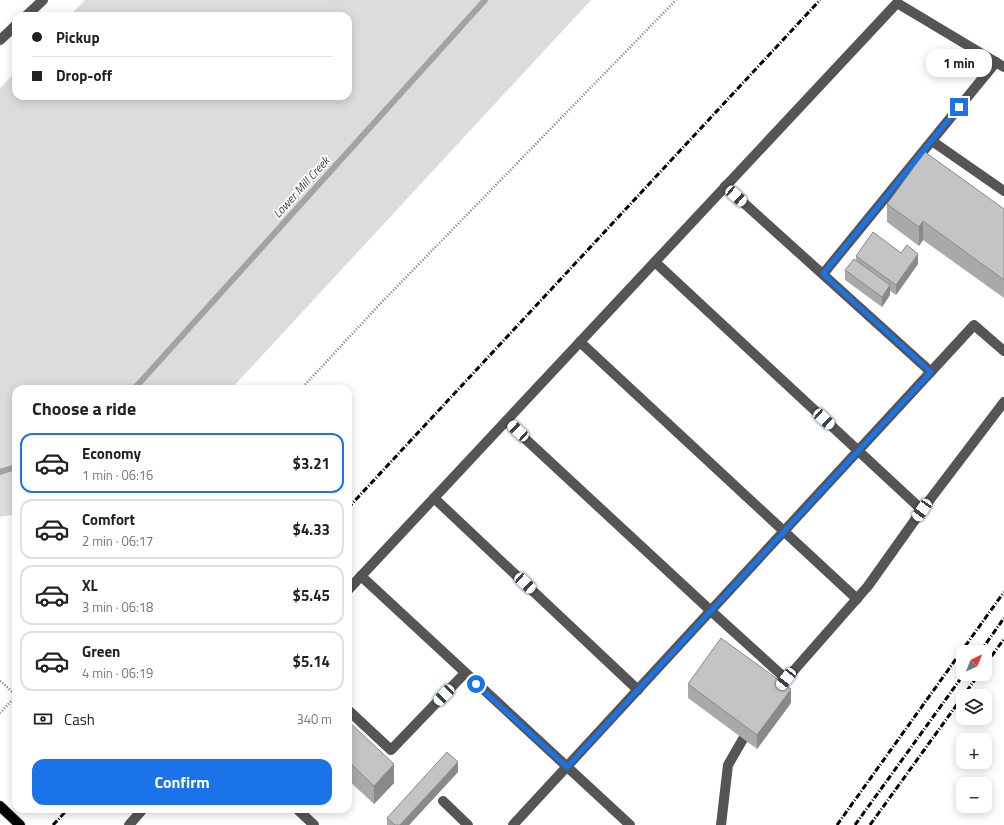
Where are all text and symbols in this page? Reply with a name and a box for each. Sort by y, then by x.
text: Pickup [56,26,100,49]
callout: 1 min [926,49,992,77]
text: 1 min [943,53,975,73]
text: Drop-off [56,64,112,87]
route end [950,98,968,116]
water label: Lower Mill Creek [268,151,335,222]
car [723,184,749,208]
text: Choose a ride [32,395,136,422]
car [811,406,837,432]
car [505,418,531,444]
text: Economy [82,442,141,465]
icon: car [34,445,70,481]
text: $3.21 [293,452,330,475]
text: 1 min · 06:16 [82,465,153,485]
car [910,497,934,523]
text: Comfort [82,508,135,531]
icon: car [34,511,70,547]
text: $4.33 [293,518,330,541]
text: 2 min · 06:17 [82,531,153,551]
car [512,570,538,596]
text: XL [82,574,98,597]
icon: car [34,577,70,613]
text: $5.45 [293,584,330,607]
text: 3 min · 06:18 [82,597,153,617]
text: Green [82,640,120,663]
icon: car [34,643,70,679]
north arrow [956,645,992,681]
map controls [956,645,992,813]
text: $5.14 [293,650,330,673]
text: 4 min · 06:19 [82,663,153,683]
car [774,666,798,692]
route start [467,675,485,693]
car [431,682,457,708]
button: layers [956,689,992,725]
icon: cash [32,708,54,730]
text: Cash [64,708,95,731]
text: 340 m [296,709,332,729]
button: + [956,733,992,769]
button: Confirm [32,759,332,805]
button: − [956,777,992,813]

